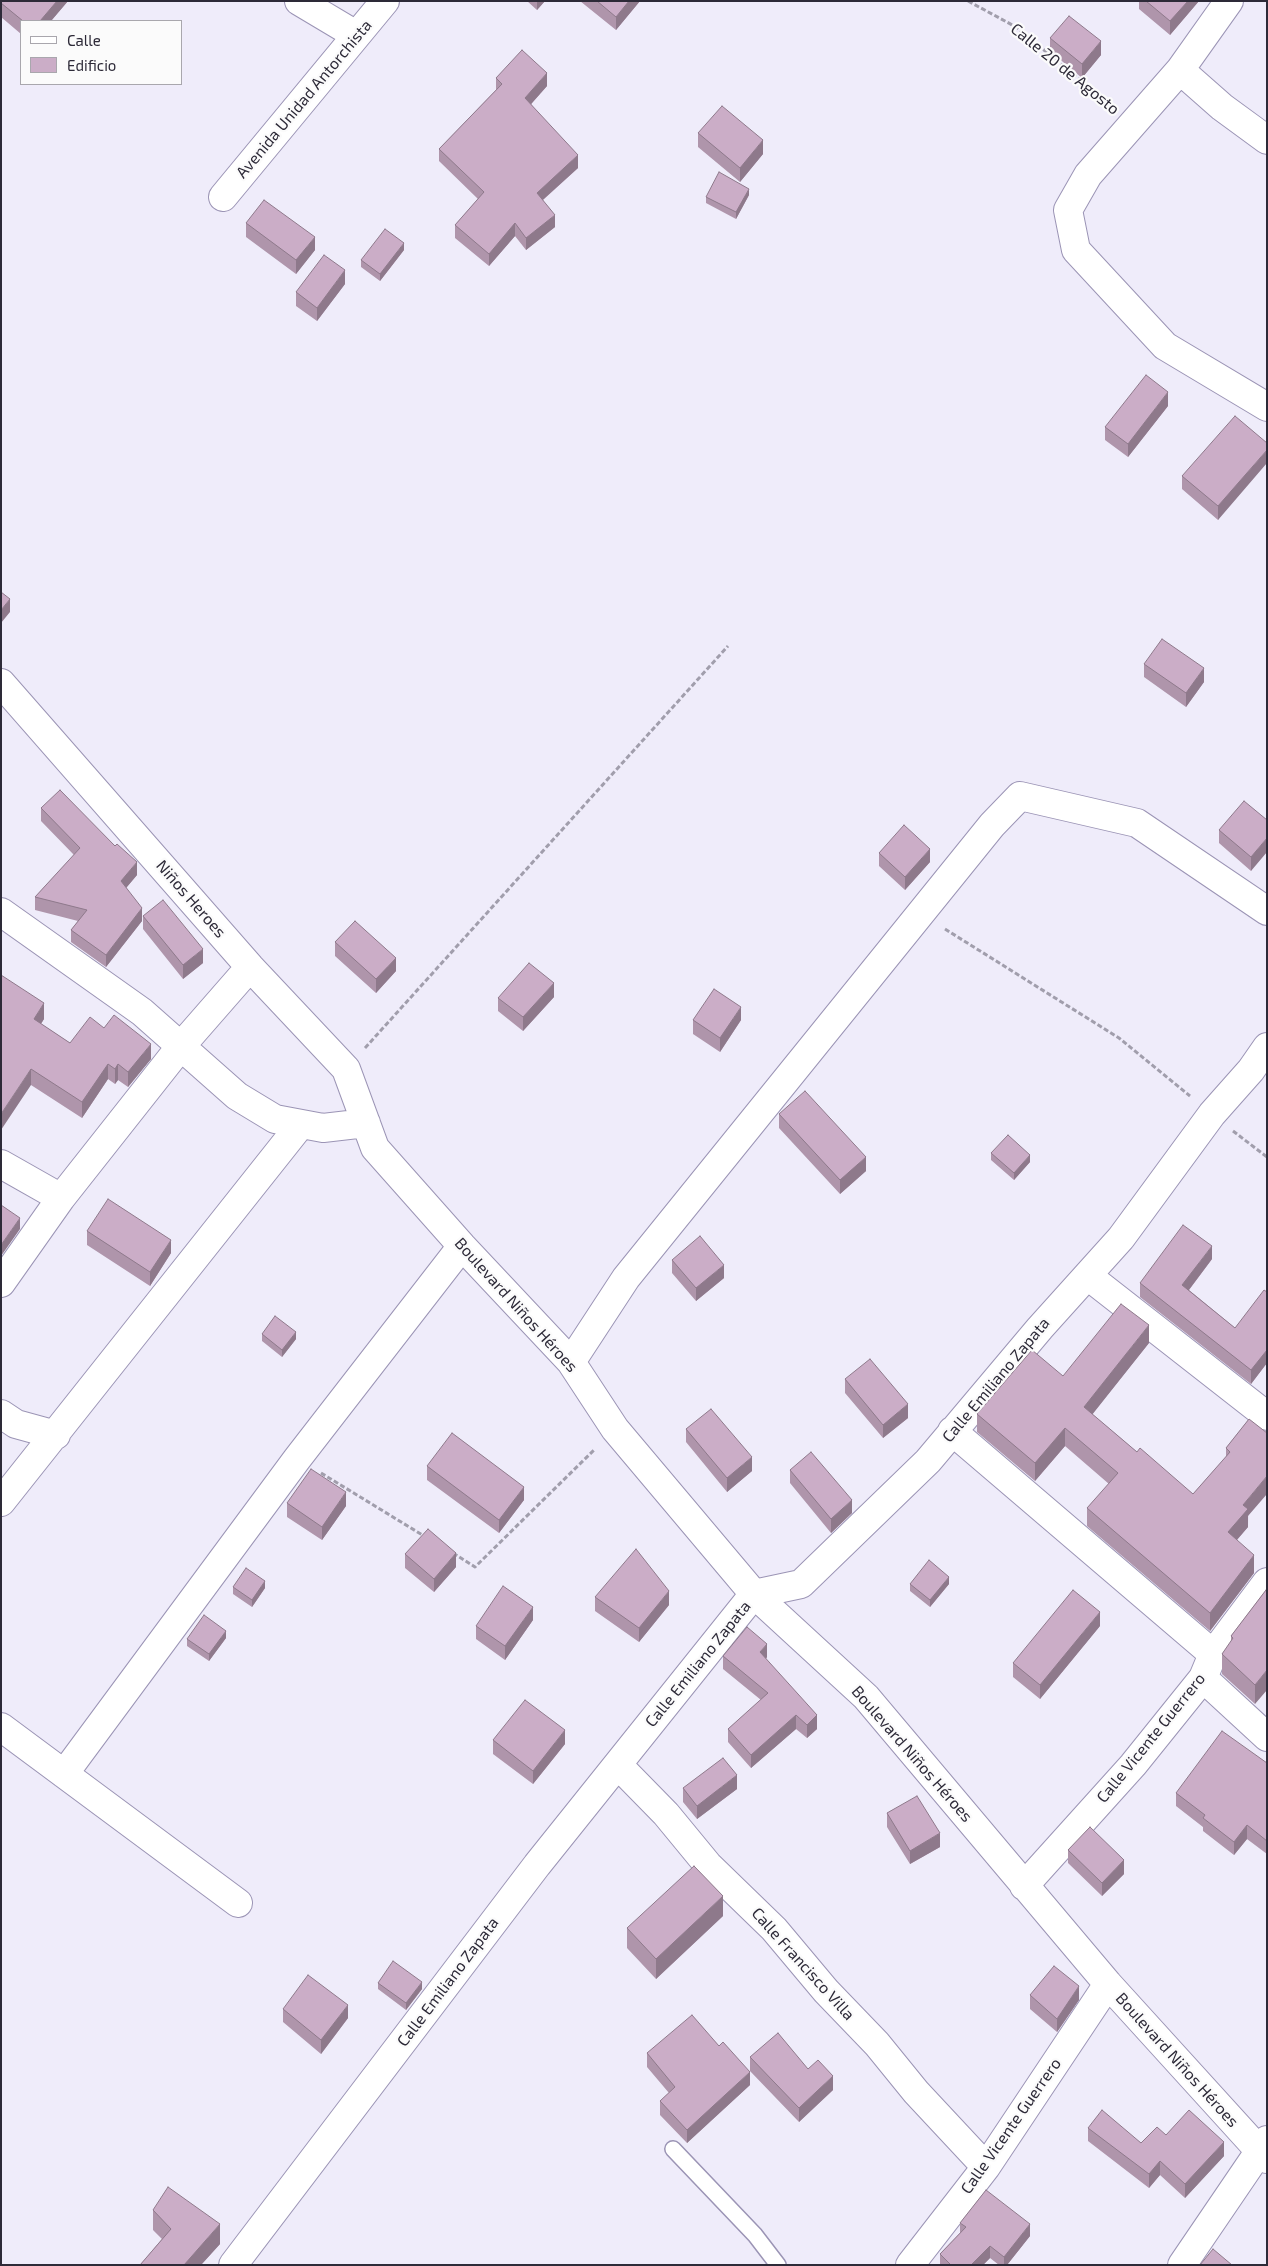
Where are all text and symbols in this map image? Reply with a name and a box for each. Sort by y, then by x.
street label: Avenida Unidad Antorchista [232,16,376,182]
street label: Calle 20 de Agosto [1007,19,1123,119]
legend [20,20,182,85]
text: Calle [67,31,101,49]
text: Edificio [67,56,116,74]
street label: Niños Heroes [152,856,230,942]
street label: Boulevard Niños Héroes [451,1234,581,1376]
street label: Calle Emiliano Zapata [938,1314,1054,1446]
street label: Calle Emiliano Zapata [641,1597,755,1731]
street label: Calle Vicente Guerrero [1093,1669,1209,1807]
street label: Boulevard Niños Héroes [848,1682,976,1826]
street label: Calle Francisco Villa [747,1904,859,2024]
street label: Calle Emiliano Zapata [393,1914,503,2050]
street label: Boulevard Niños Héroes [1112,1989,1242,2131]
street label: Calle Vicente Guerrero [957,2054,1065,2198]

